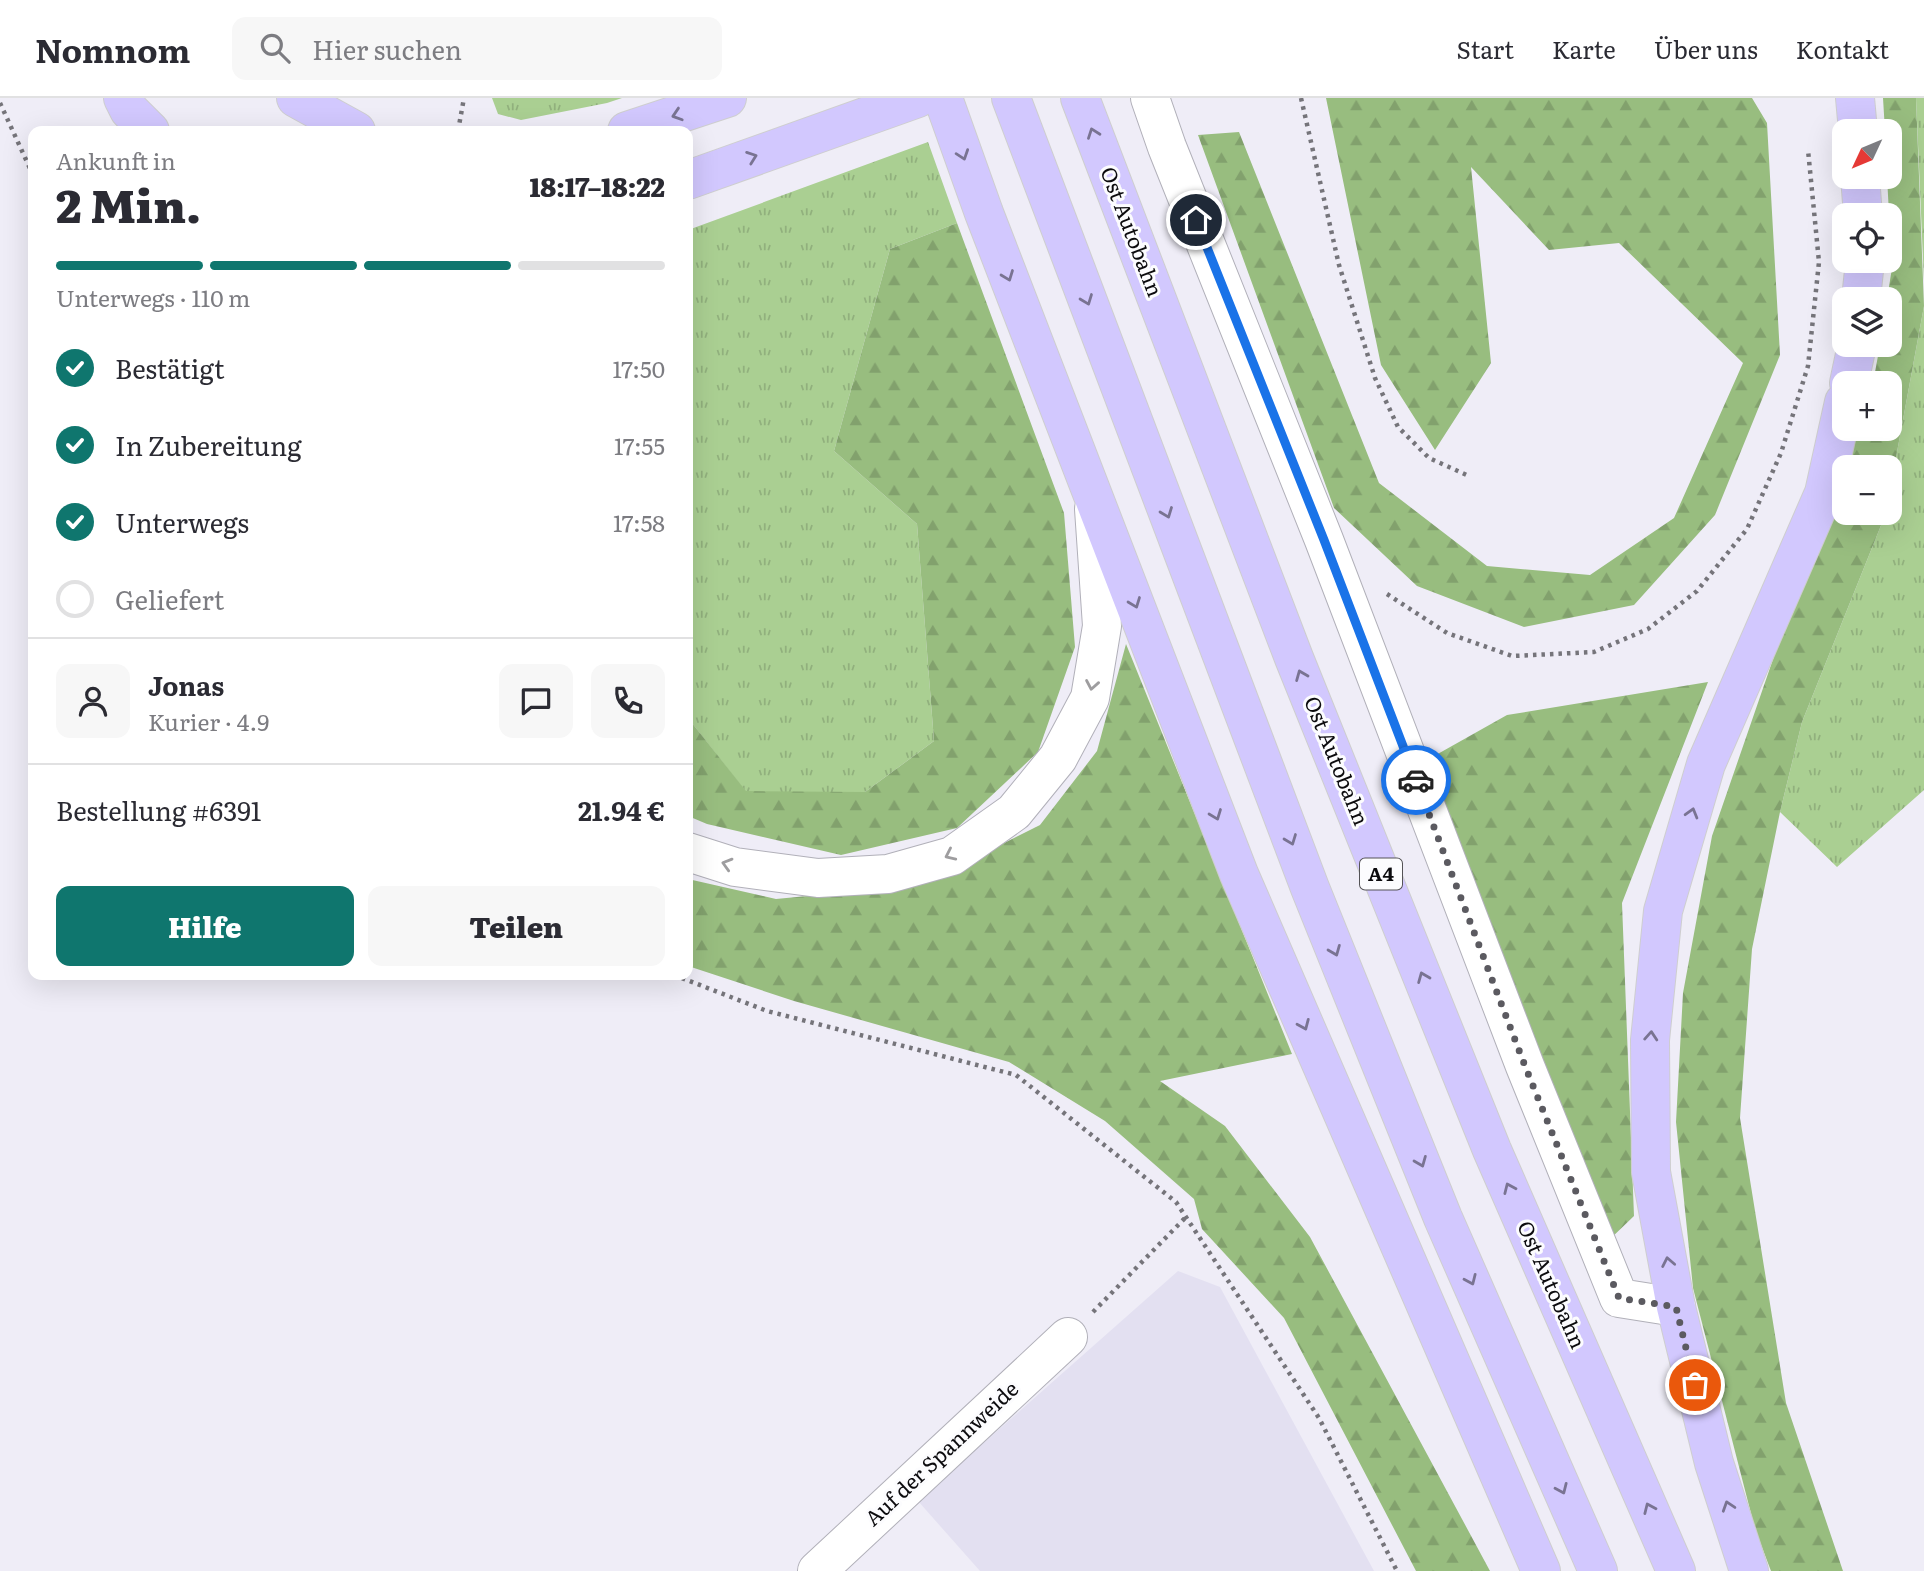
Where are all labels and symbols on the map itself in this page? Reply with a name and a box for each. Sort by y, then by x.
one-way arrow [672,107,684,121]
north arrow [1832,119,1902,189]
one-way arrow [1087,128,1101,140]
one-way arrow [955,149,969,161]
one-way arrow [745,152,757,166]
street label: Ost Autobahn [1094,162,1172,301]
pin [1166,190,1226,250]
one-way arrow [1000,270,1014,282]
one-way arrow [1079,294,1093,306]
one-way arrow [1159,507,1173,519]
one-way arrow [1126,596,1140,608]
one-way arrow [1296,670,1310,682]
one-way arrow [1085,680,1100,691]
street label: Ost Autobahn [1298,691,1378,829]
courier [1381,745,1451,815]
one-way arrow [1683,807,1698,819]
one-way arrow [1208,809,1222,821]
one-way arrow [1283,834,1297,846]
one-way arrow [945,846,957,860]
one-way arrow [721,857,733,872]
road number: A4 [1360,859,1402,890]
one-way arrow [1327,944,1341,956]
one-way arrow [1417,972,1431,984]
one-way arrow [1296,1018,1310,1030]
one-way arrow [1643,1030,1658,1041]
one-way arrow [1412,1155,1426,1167]
one-way arrow [1503,1182,1517,1195]
street label: Ost Autobahn [1511,1215,1595,1353]
one-way arrow [1661,1256,1676,1268]
one-way arrow [1463,1273,1477,1286]
pin [1665,1355,1725,1415]
street label: Auf der Spannweide [856,1372,1024,1532]
one-way arrow [1554,1481,1568,1494]
one-way arrow [1722,1500,1736,1513]
one-way arrow [1643,1503,1657,1515]

